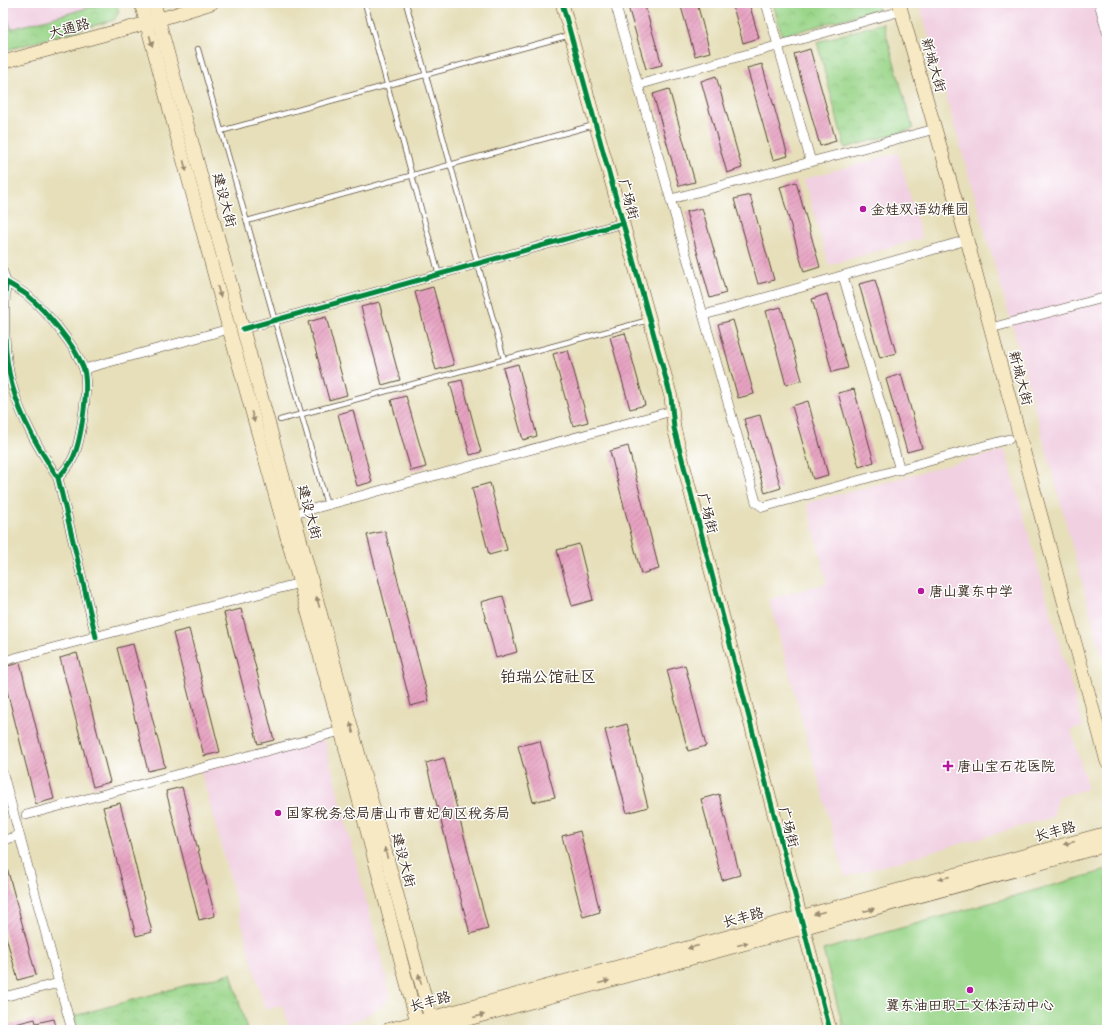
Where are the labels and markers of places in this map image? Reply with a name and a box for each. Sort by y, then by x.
place label: 金娃双语幼稚园 [871,200,969,218]
marker: 金娃双语幼稚园 [858,204,868,214]
place label: 唐山冀东中学 [929,582,1013,600]
marker: 唐山冀东中学 [916,586,926,596]
place label: 唐山宝石花医院 [957,757,1055,775]
marker: 唐山宝石花医院 [942,760,954,772]
place label: 国家税务总局唐山市曹妃甸区税务局 [286,804,510,822]
marker: 国家税务总局唐山市曹妃甸区税务局 [273,808,283,818]
marker: 冀东油田职工文体活动中心 [965,985,975,995]
place label: 冀东油田职工文体活动中心 [886,996,1054,1014]

